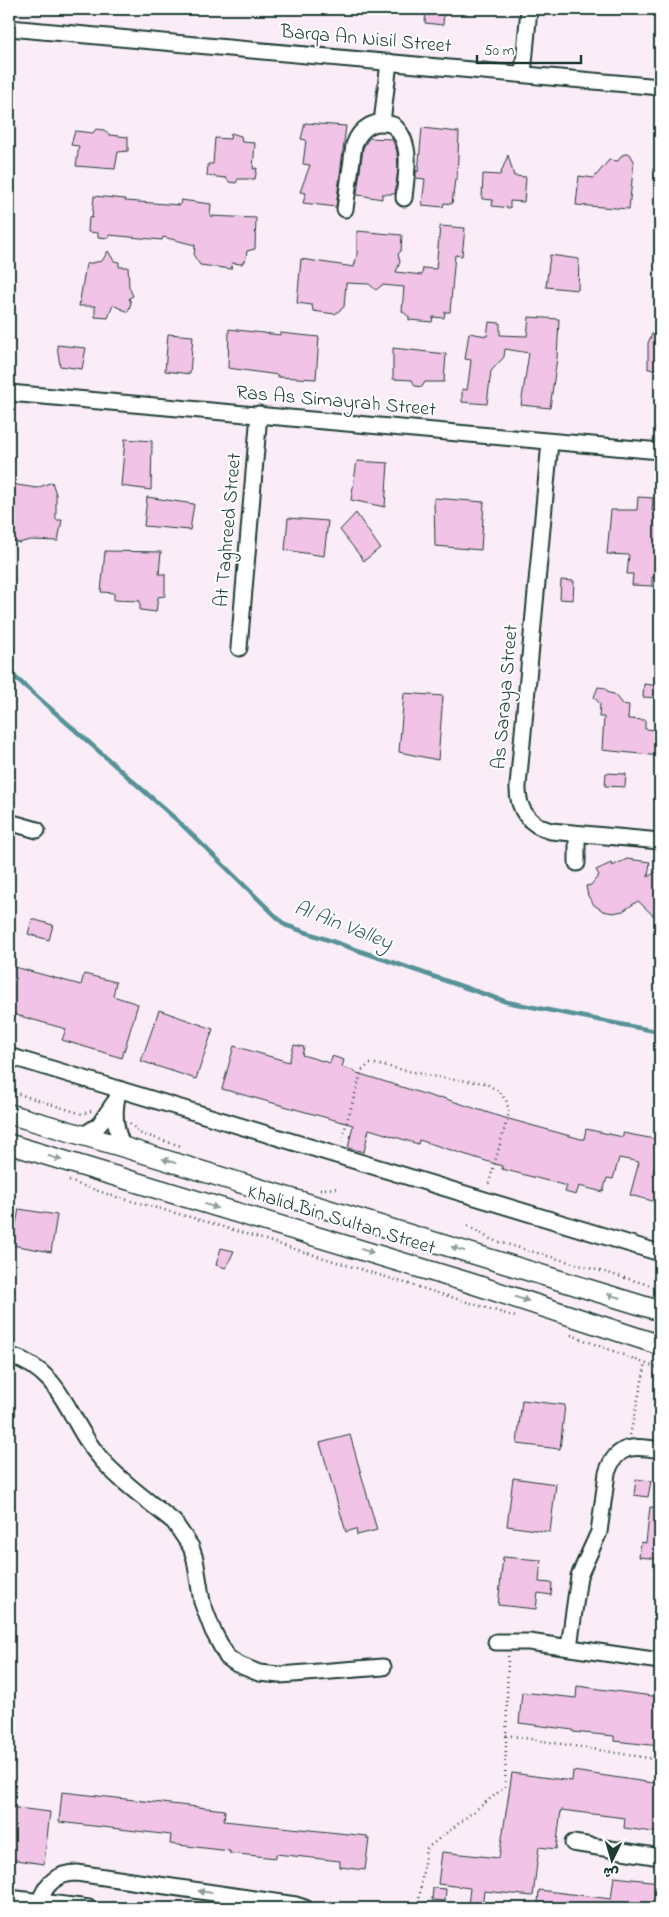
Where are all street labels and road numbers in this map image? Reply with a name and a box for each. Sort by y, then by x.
street label: Barqa An Nisil Street [278,18,453,62]
street label: Ras As Simayrah Street [235,379,437,425]
street label: At Taghreed Street [208,451,251,608]
street label: As Saraya Street [485,623,527,771]
street label: Khalid Bin Sultan Street [243,1179,439,1264]

